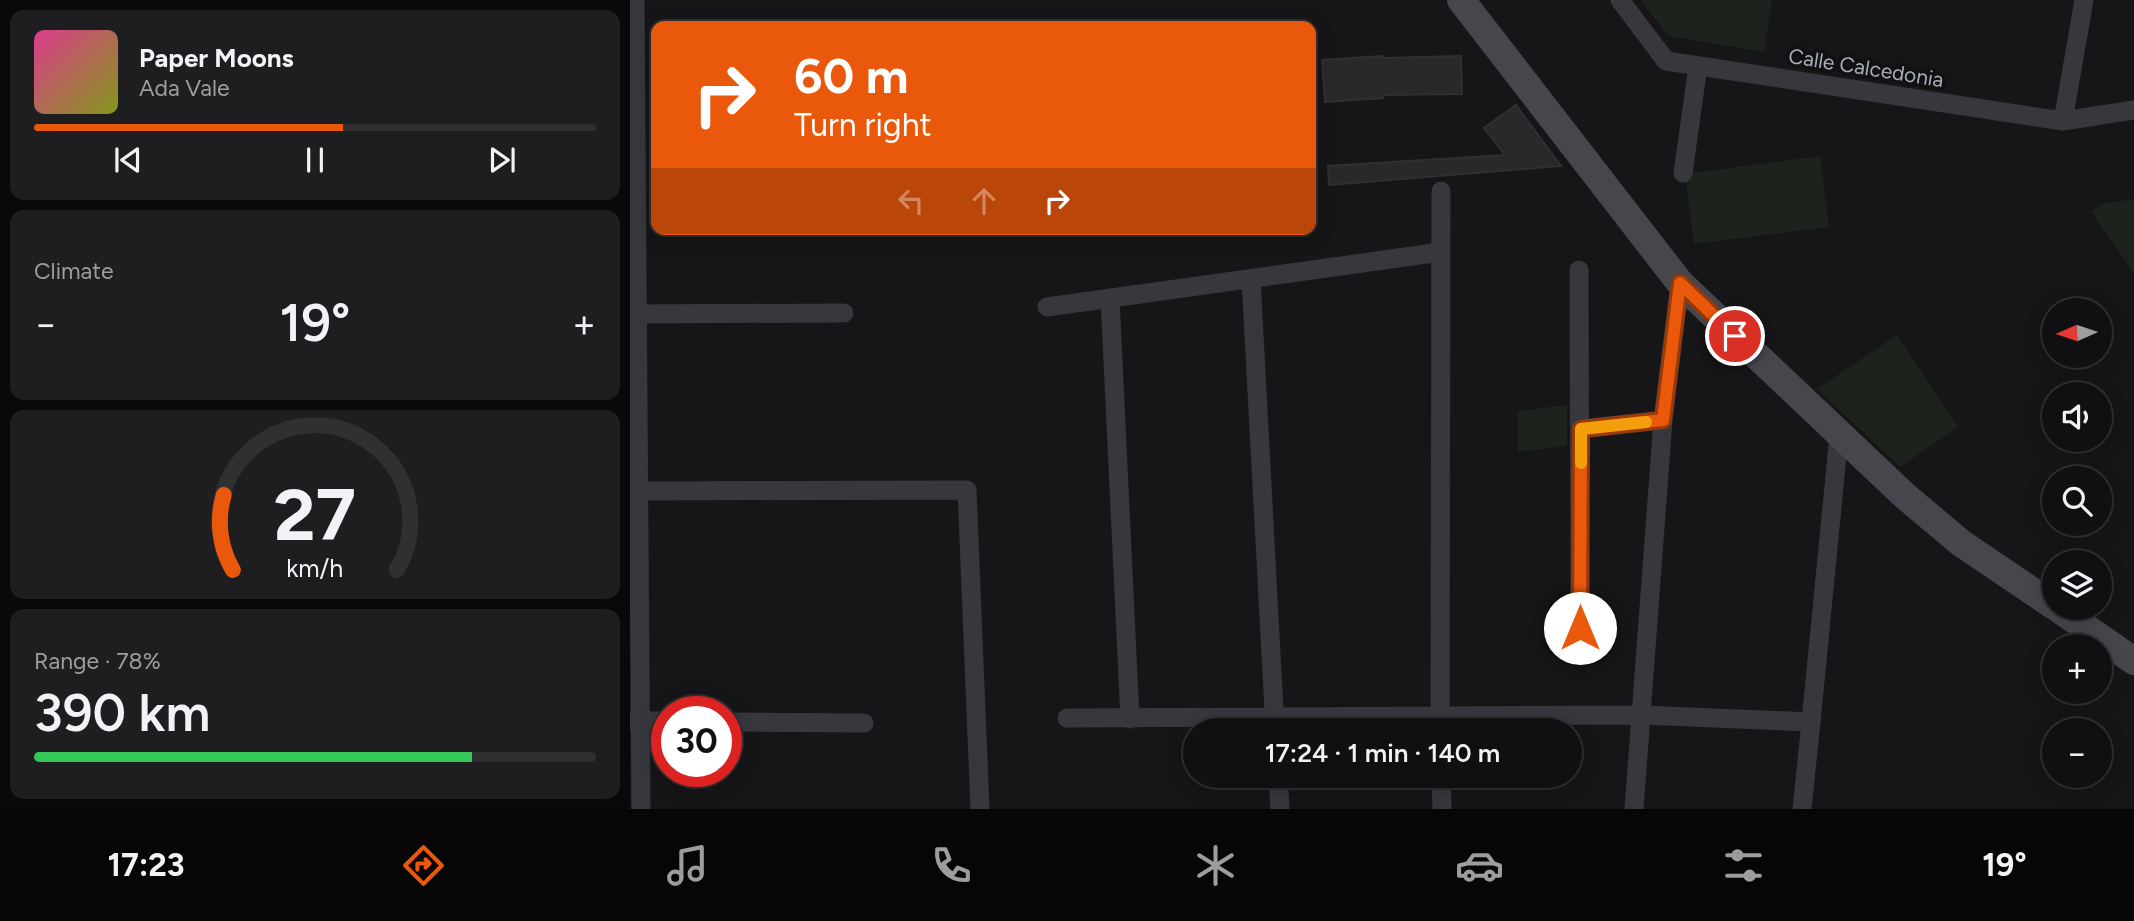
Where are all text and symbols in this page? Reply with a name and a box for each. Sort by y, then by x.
text: Paper Moons [139,42,294,74]
street label: Calle Calcedonia [1787,43,1945,92]
text: 60 m [794,46,909,105]
icon: right [679,49,770,140]
text: Ada Vale [139,74,230,102]
text: Turn right [794,106,932,144]
icon: previous [109,141,147,179]
icon: pause [296,141,334,179]
icon: next [483,141,521,179]
icon: left [892,182,930,220]
icon: ahead [965,182,1003,220]
icon: right [1038,182,1076,220]
text: Climate [34,257,113,285]
text: 19° [279,292,351,354]
north arrow [2042,298,2112,368]
map controls [2042,298,2112,788]
text: − [34,301,58,347]
text: + [572,301,596,347]
pin [1705,306,1765,366]
icon: arrive [1716,317,1754,355]
button: sound [2042,382,2112,452]
button: search [2042,466,2112,536]
text: 27 [274,472,356,559]
button: layers [2042,550,2112,620]
text: km/h [286,553,344,583]
position arrow [1543,591,1617,665]
button: + [2042,634,2112,704]
text: Range · 78% [34,647,161,675]
text: 390 km [34,682,210,744]
speed limit sign: 30 [651,696,742,787]
button: − [2042,718,2112,788]
text: 17:24 · 1 min · 140 m [1265,737,1500,769]
icon: directions [399,841,448,890]
icon: music [663,841,712,890]
icon: phone [927,841,976,890]
icon: climate [1191,841,1240,890]
icon: car [1455,841,1504,890]
icon: filters [1719,841,1768,890]
text: 17:23 [107,846,185,884]
text: 19° [1982,846,2027,884]

